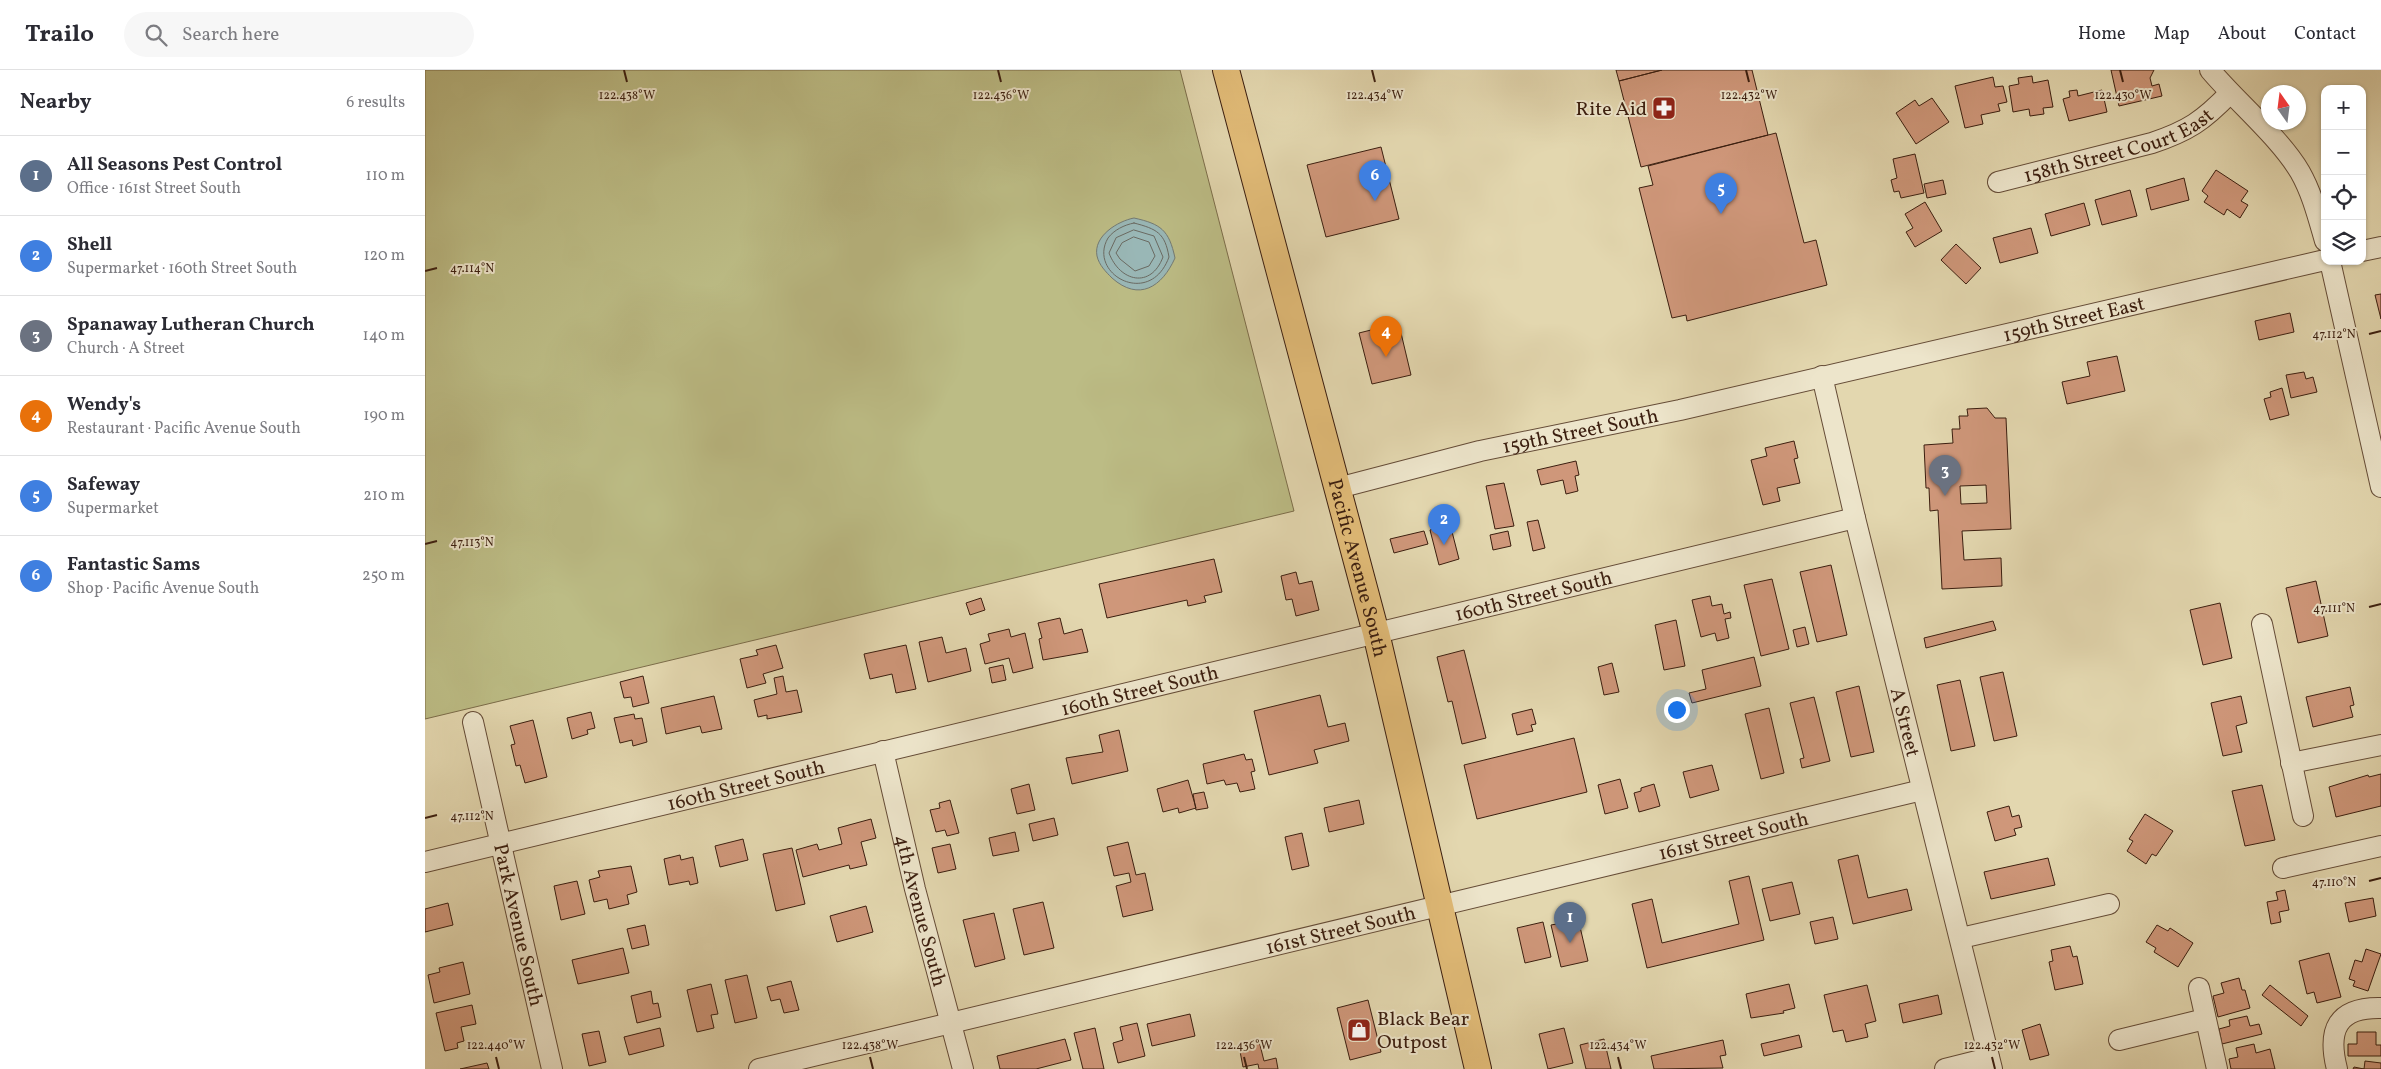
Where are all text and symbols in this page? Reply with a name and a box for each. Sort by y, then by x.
search box [124,12,474,57]
text: Trailo [25,18,94,52]
icon: search [142,21,170,49]
text: Search here [182,22,279,48]
text: Home [2078,22,2126,47]
text: Map [2154,22,2190,47]
text: About [2218,22,2266,47]
text: Contact [2294,22,2356,47]
north arrow [2261,85,2306,130]
map controls [2321,85,2366,265]
button: + [2321,85,2366,130]
text: Nearby [20,88,91,117]
text: 122.438°W [599,88,655,104]
text: 122.436°W [973,88,1029,104]
text: 122.434°W [1346,88,1404,104]
text: 122.432°W [1721,88,1777,104]
text: 122.430°W [2094,88,2152,104]
text: 6 results [346,92,405,114]
pharmacy icon: Rite Aid [1651,95,1677,121]
place label: Rite Aid [1576,96,1647,124]
street label: 158th Street Court East [2021,103,2221,191]
button: − [2321,130,2366,175]
text: All Seasons Pest Control [67,152,282,178]
pin: 6 [1359,160,1391,201]
text: 1 [33,165,39,187]
text: 110 m [366,165,405,187]
pin: 5 [1705,173,1737,214]
button: locate [2321,175,2366,220]
text: Office · 161st Street South [67,178,241,200]
button: layers [2321,220,2366,265]
text: Shell [67,232,112,258]
text: 2 [32,245,40,267]
text: 120 m [363,245,405,267]
text: Supermarket · 160th Street South [67,258,297,280]
text: 47.114°N [450,261,494,277]
street label: 159th Street East [2001,290,2148,350]
text: Spanaway Lutheran Church [67,312,315,338]
pin: 4 [1370,316,1402,357]
text: 3 [32,325,40,347]
text: 140 m [363,325,405,347]
text: 47.112°N [2312,327,2356,343]
text: Church · A Street [67,338,185,360]
text: Wendy's [67,392,141,418]
street label: 159th Street South [1500,403,1661,462]
text: 4 [31,405,41,427]
text: 190 m [363,405,405,427]
text: Restaurant · Pacific Avenue South [67,418,301,440]
pin: 3 [1929,455,1961,496]
text: Safeway [67,472,140,498]
street label: Pacific Avenue South [1320,476,1393,660]
text: 5 [32,485,40,507]
text: 210 m [363,485,405,507]
text: Supermarket [67,498,159,520]
pin: 2 [1428,504,1460,545]
text: 47.113°N [450,535,494,551]
text: Fantastic Sams [67,552,200,578]
text: 6 [32,565,40,587]
text: 250 m [362,565,405,587]
street label: 160th Street South [1452,565,1616,630]
text: Shop · Pacific Avenue South [67,578,259,600]
text: 47.111°N [2313,601,2355,617]
street label: 160th Street South [1058,660,1222,725]
street label: A Street [1882,685,1926,760]
your location [1664,697,1690,723]
street label: 160th Street South [665,754,828,819]
street label: 161st Street South [1656,806,1812,869]
text: 47.112°N [450,809,494,825]
street label: 4th Avenue South [887,832,953,990]
street label: Park Avenue South [485,841,549,1010]
text: 47.110°N [2312,875,2356,891]
street label: 161st Street South [1263,900,1419,963]
pin: 1 [1554,902,1586,943]
place label: Black Bear Outpost [1377,1006,1469,1057]
shop icon: Black Bear Outpost [1346,1017,1372,1043]
text: 122.440°W [467,1038,525,1054]
text: 122.438°W [842,1038,898,1054]
text: 122.436°W [1216,1038,1272,1054]
text: 122.434°W [1589,1038,1647,1054]
text: 122.432°W [1964,1038,2020,1054]

